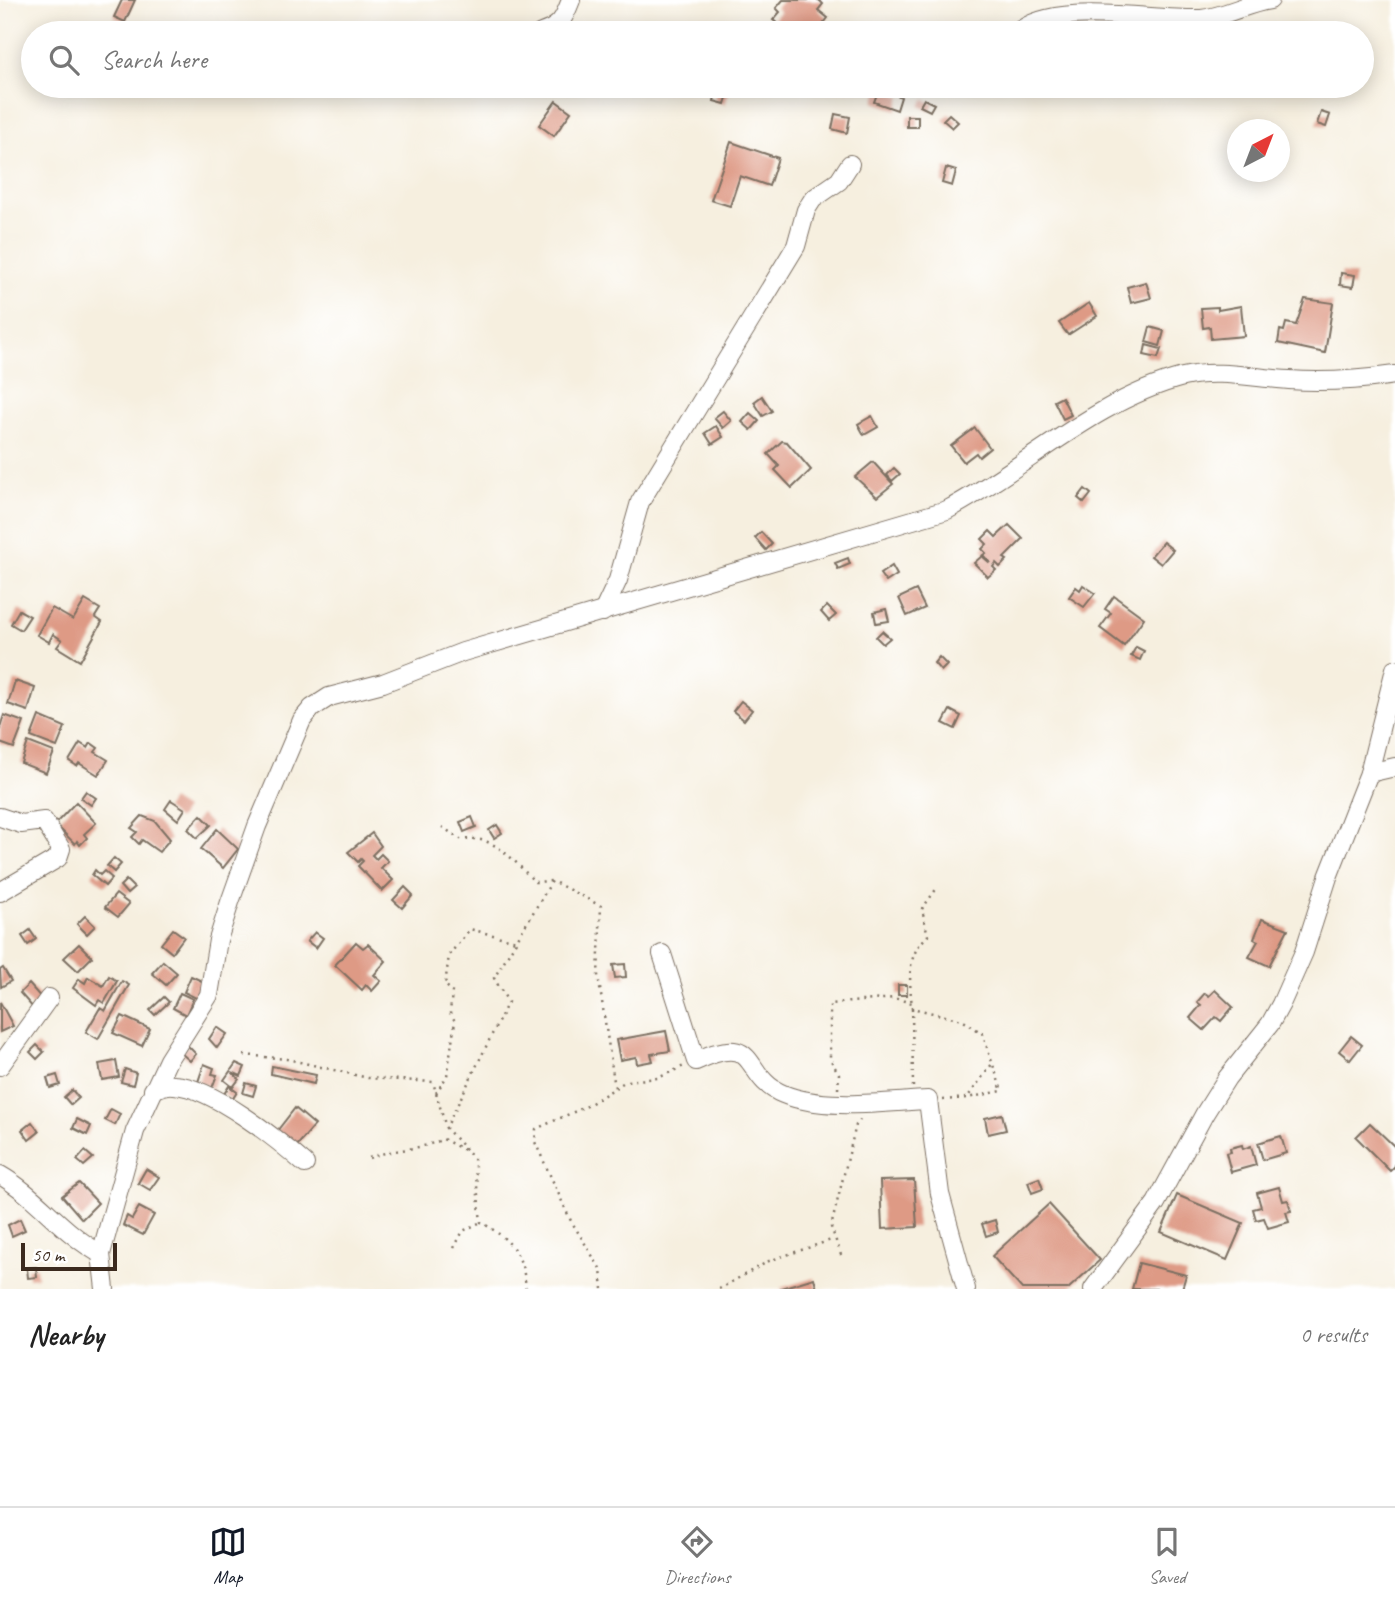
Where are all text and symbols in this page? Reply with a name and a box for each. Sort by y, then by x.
search box [21,21,1374,98]
icon: search [45,41,83,79]
text: Search here [101,43,207,76]
north arrow [1227,119,1290,182]
scale bar [21,1240,117,1272]
text: 50 m [32,1243,64,1267]
text: Nearby [28,1316,104,1354]
text: 0 results [1300,1320,1367,1349]
tab: Map [209,1523,247,1589]
tab: Directions [664,1523,731,1589]
tab: Saved [1148,1523,1186,1589]

